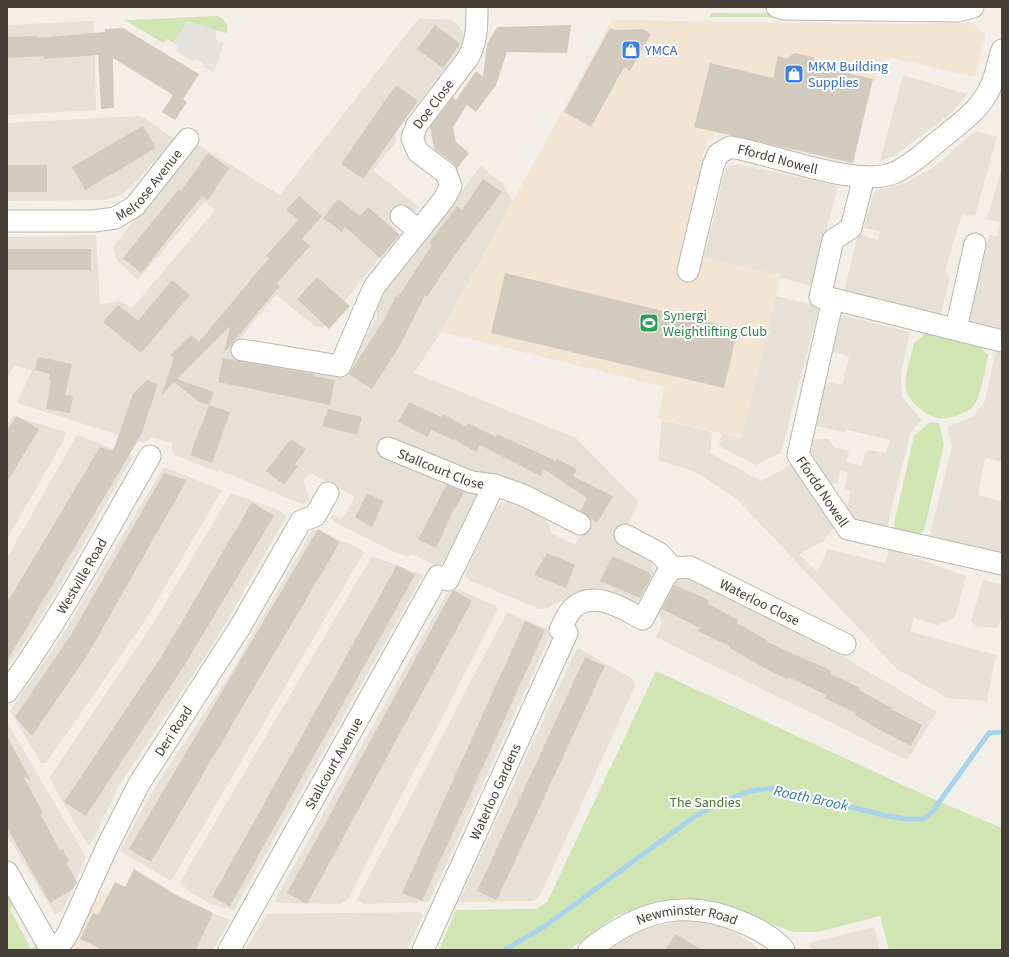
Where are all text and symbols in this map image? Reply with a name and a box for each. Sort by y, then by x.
shop icon: YMCA [620,39,642,61]
place label: YMCA [644,41,678,61]
place label: MKM Building Supplies [808,57,888,93]
shop icon: MKM Building Supplies [783,63,805,85]
street label: Doe Close [408,75,459,134]
street label: Ffordd Nowell [735,140,820,180]
street label: Melrose Avenue [112,145,187,226]
place label: Synergi Weightlifting Club [663,306,767,342]
sports icon: Synergi Weightlifting Club [638,312,660,334]
street label: Stallcourt Close [394,444,485,495]
street label: Ffordd Nowell [790,452,853,532]
street label: Westville Road [52,535,112,618]
street label: Waterloo Close [716,574,803,631]
street label: Deri Road [150,702,198,761]
street label: Stallcourt Avenue [300,714,368,813]
street label: Waterloo Gardens [465,740,527,844]
water label: Roath Brook [772,780,851,817]
park label: The Sandies [669,793,741,813]
street label: Newminster Road [633,901,741,931]

